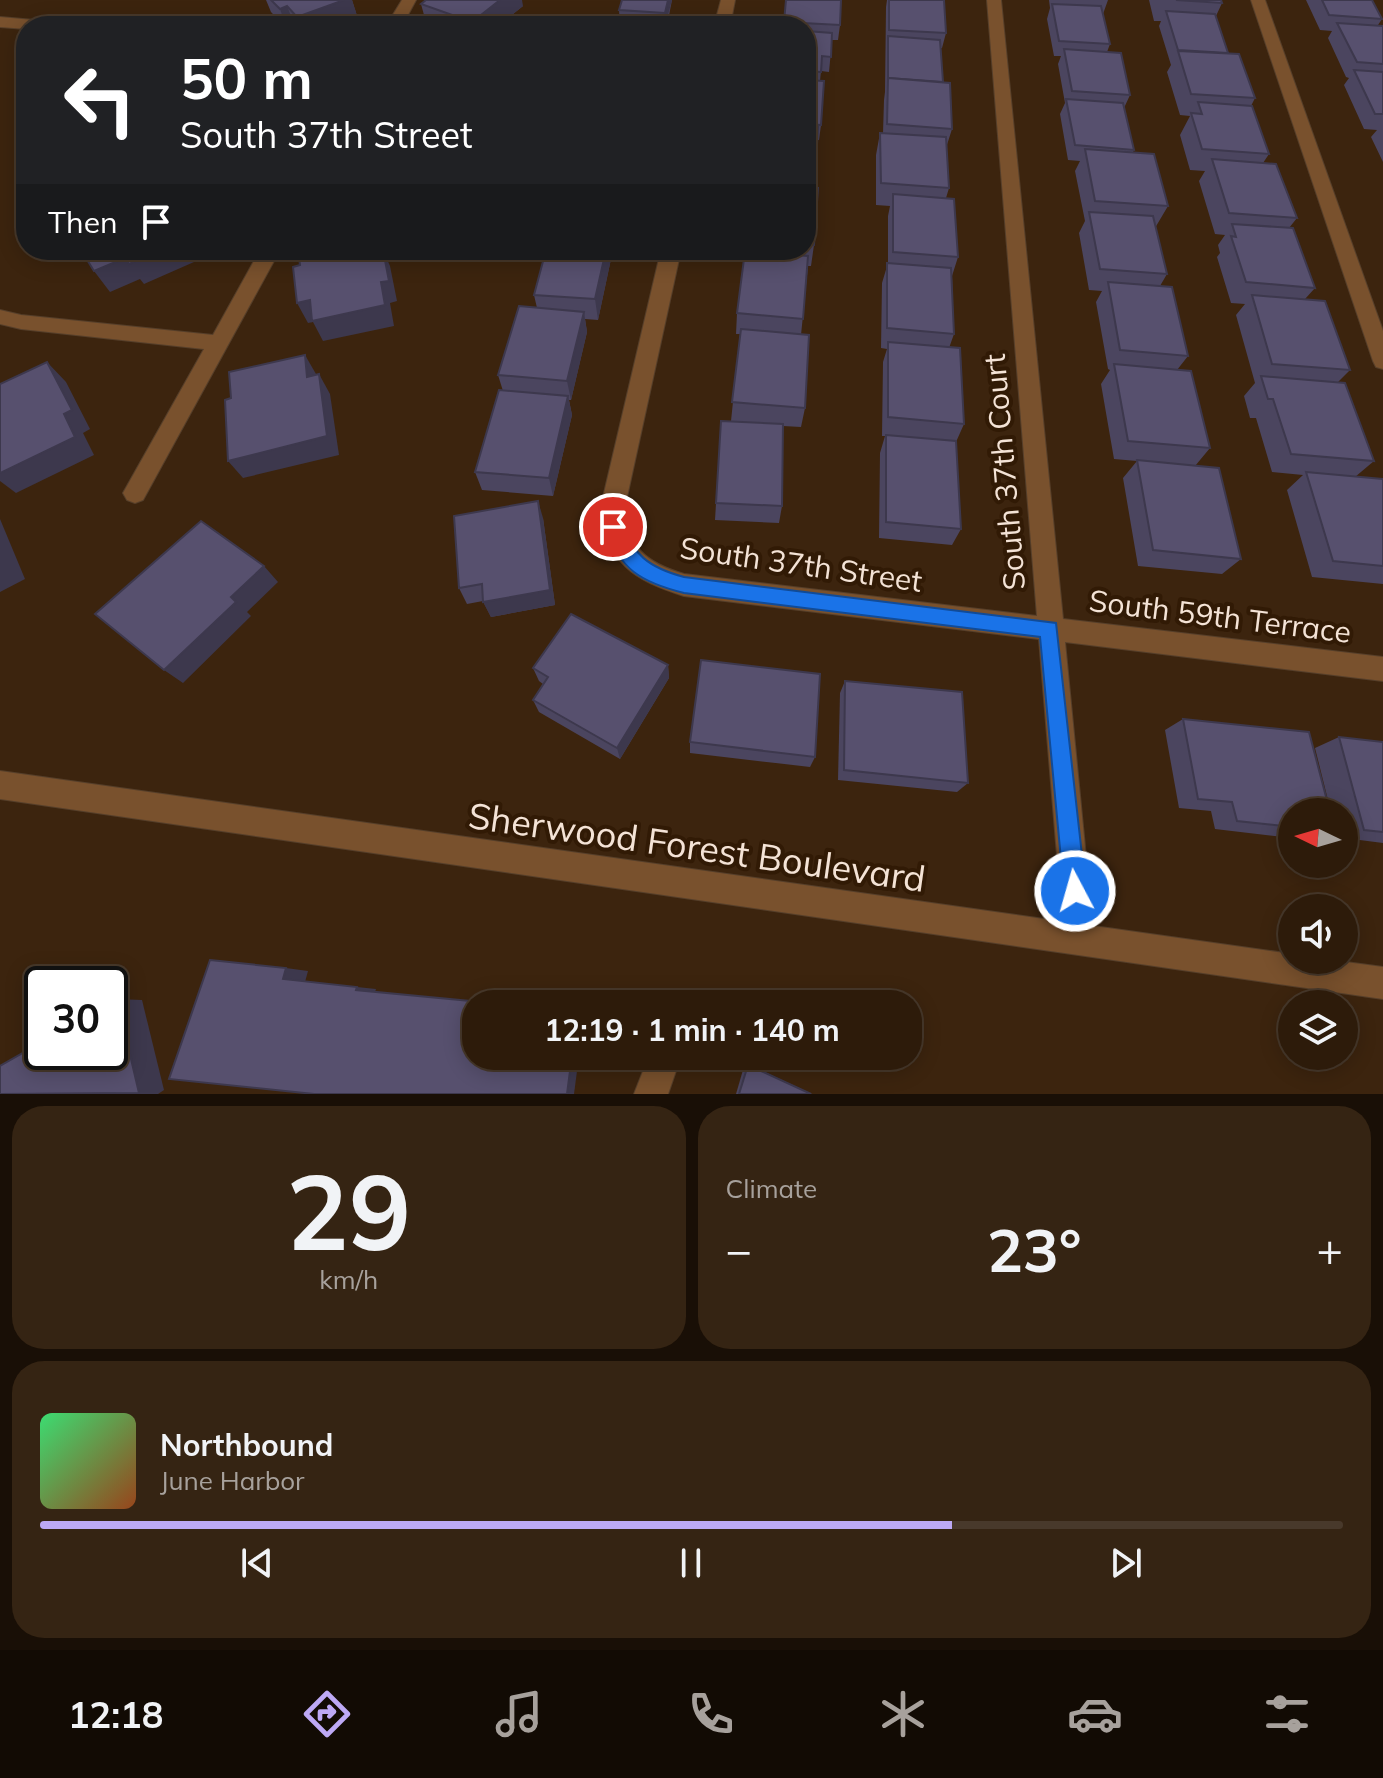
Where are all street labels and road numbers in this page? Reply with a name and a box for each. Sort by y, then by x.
street label: South 37th Court [975,352,1033,592]
street label: South 37th Street [678,528,925,600]
street label: South 59th Terrace [1087,581,1353,651]
street label: Sherwood Forest Boulevard [466,792,929,901]

